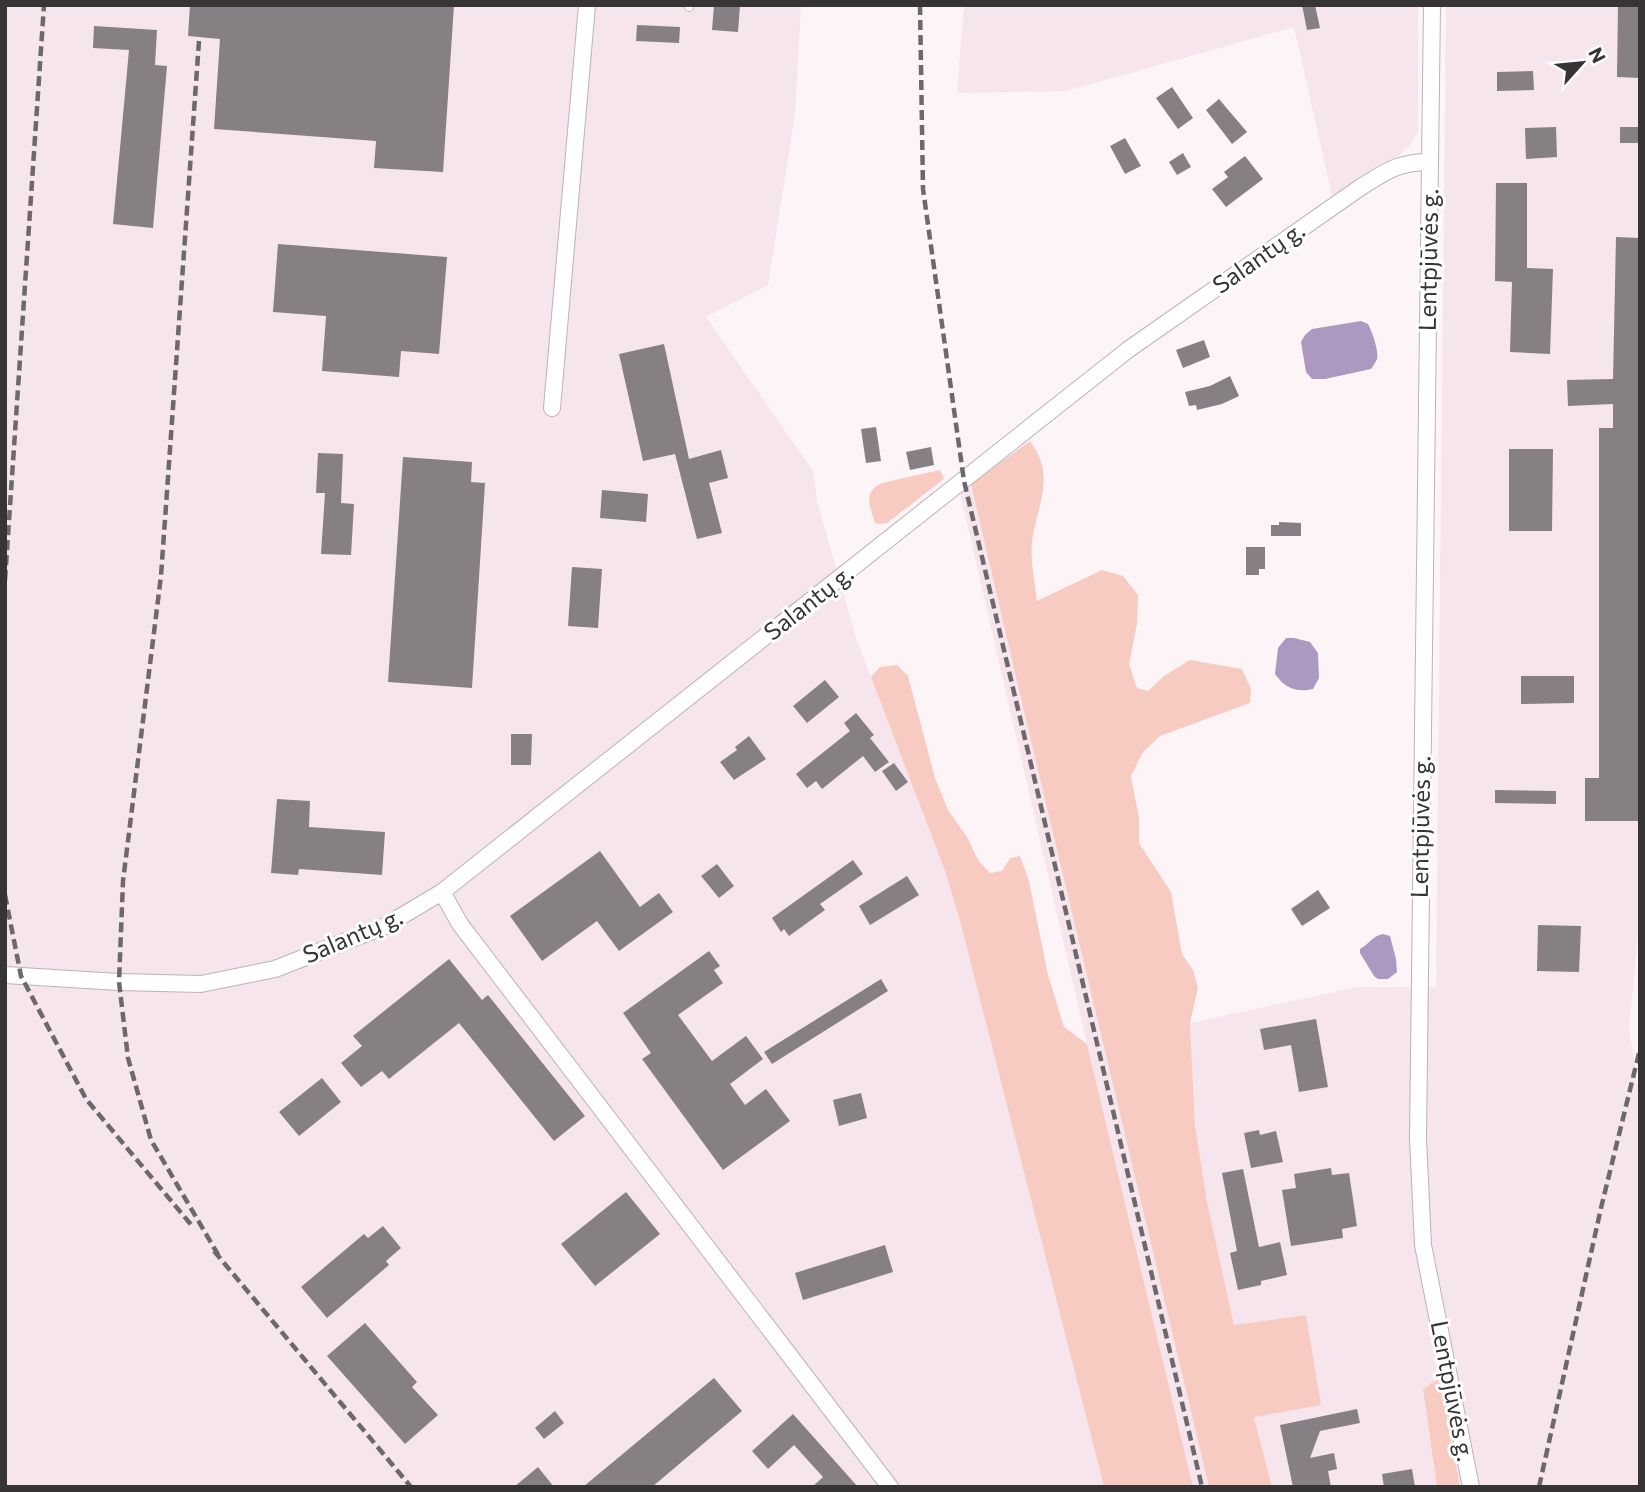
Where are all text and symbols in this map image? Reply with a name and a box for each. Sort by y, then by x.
north arrow [1547,28,1617,98]
text: N [1584,43,1611,67]
street label: Lentpjūvės g. [1412,189,1443,331]
street label: Salantų g. [1207,215,1310,299]
street label: Salantų g. [758,558,859,646]
street label: Lentpjūvės g. [1404,756,1435,898]
street label: Salantų g. [298,901,407,969]
street label: Lentpjūvės g. [1426,1318,1481,1463]

